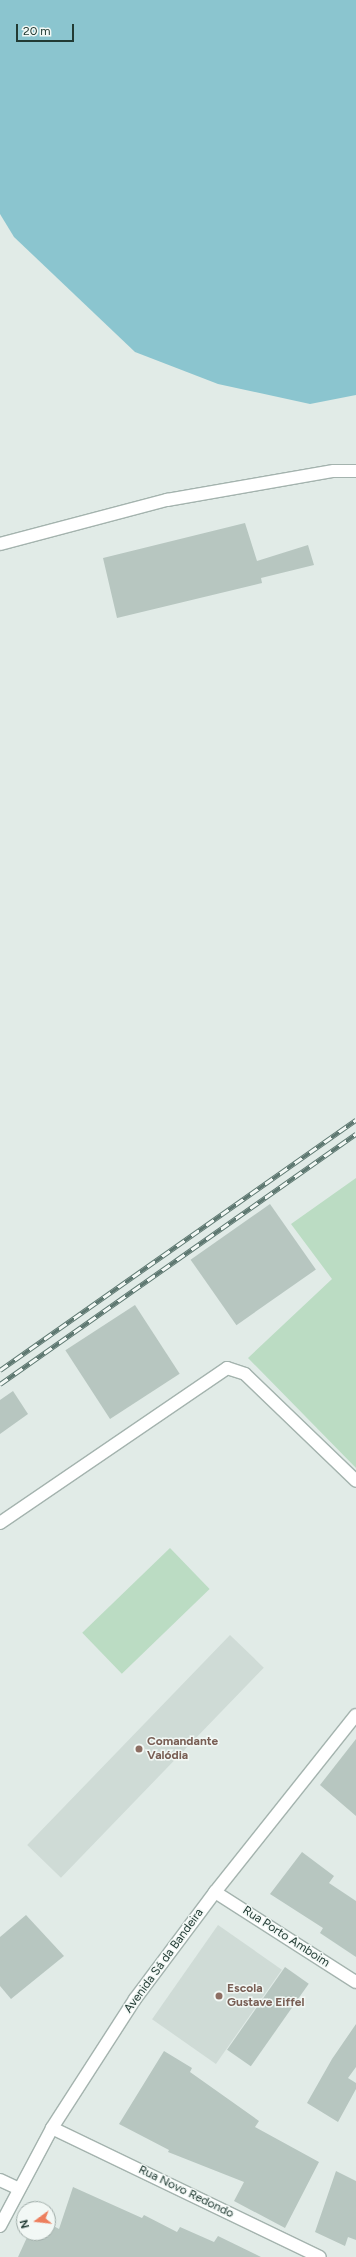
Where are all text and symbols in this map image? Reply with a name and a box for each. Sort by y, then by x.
scale bar [18,16,76,42]
text: 20 m [23,24,51,38]
place label: Comandante Valódia [147,1735,218,1763]
marker: Comandante Valódia [134,1744,144,1754]
street label: Rua Porto Amboim [240,1903,332,1971]
street label: Avenida Sá da Bandeira [121,1906,207,2016]
place label: Escola Gustave Eiffel [227,1982,304,2010]
marker: Escola Gustave Eiffel [214,1991,224,2001]
street label: Rua Novo Redondo [136,2163,236,2221]
north arrow [16,2201,56,2241]
text: N [18,2218,32,2230]

